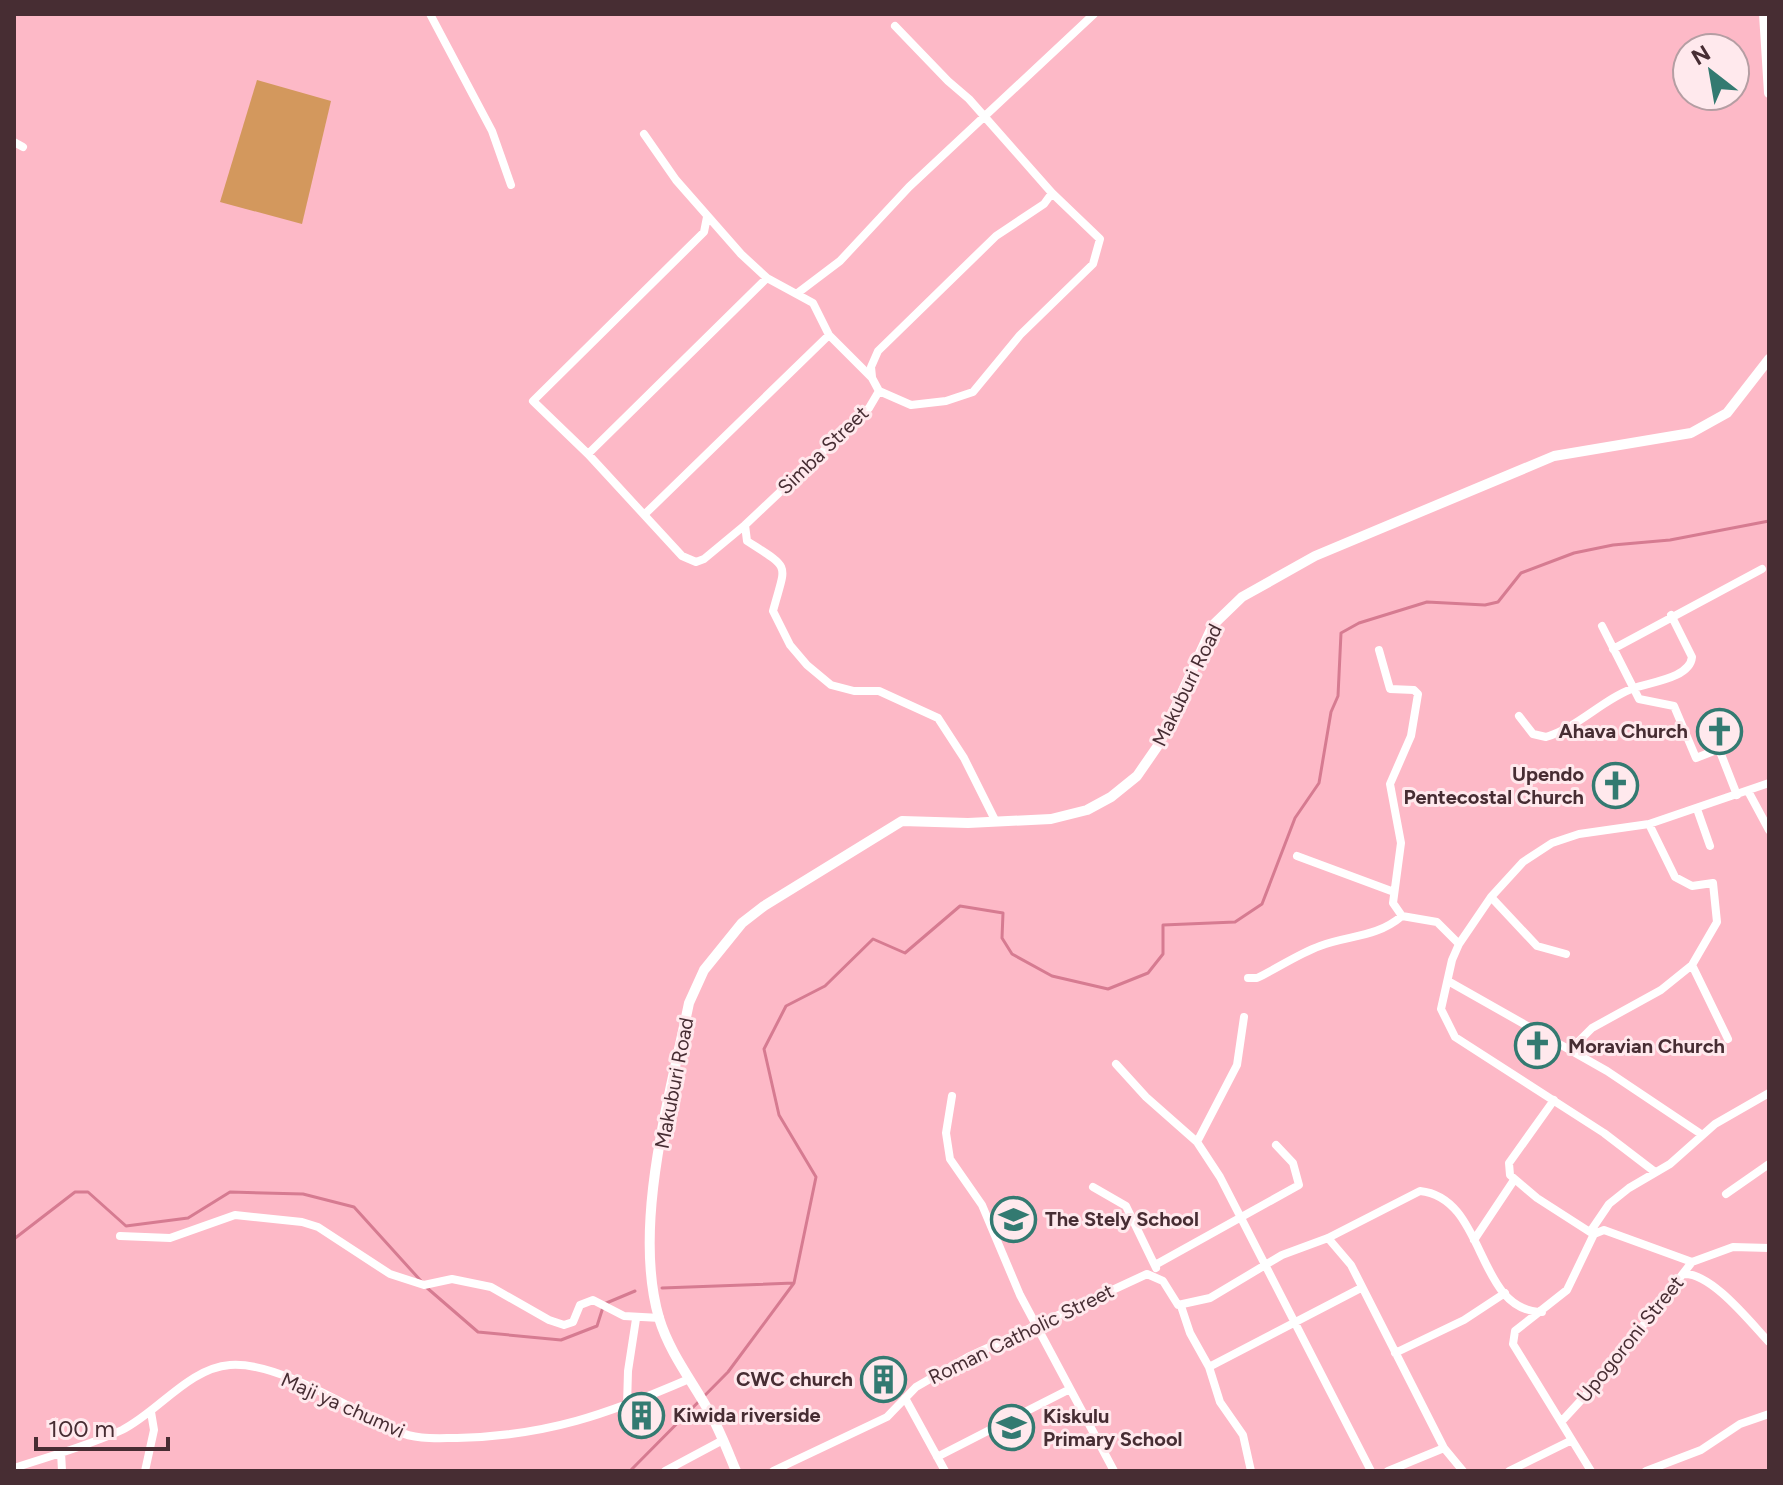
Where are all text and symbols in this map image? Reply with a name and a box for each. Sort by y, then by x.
north arrow [1671,32,1751,112]
text: N [1687,39,1715,71]
street label: Simba Street [773,401,873,499]
street label: Makuburi Road [1147,620,1227,750]
church icon: Ahava Church [1695,707,1743,755]
place label: Ahava Church [1559,719,1688,743]
church icon: Upendo Pentecostal Church [1591,761,1639,809]
place label: Upendo Pentecostal Church [1404,762,1584,809]
street label: Makuburi Road [650,1015,698,1151]
church icon: Moravian Church [1513,1022,1561,1070]
place label: Moravian Church [1568,1034,1725,1058]
school or university icon: The Stely School [990,1195,1038,1243]
place label: The Stely School [1045,1207,1199,1231]
street label: Upogoroni Street [1572,1271,1688,1407]
street label: Roman Catholic Street [924,1279,1118,1389]
building icon: CWC church [860,1355,908,1403]
street label: Maji ya chumvi [278,1367,408,1443]
place label: CWC church [736,1367,853,1391]
building icon: Kiwida riverside [618,1391,666,1439]
scale bar [36,1401,168,1451]
place label: Kiwida riverside [673,1403,821,1427]
school or university icon: Kiskulu Primary School [988,1403,1036,1451]
place label: Kiskulu Primary School [1043,1404,1182,1451]
text: 100 m [48,1414,115,1443]

